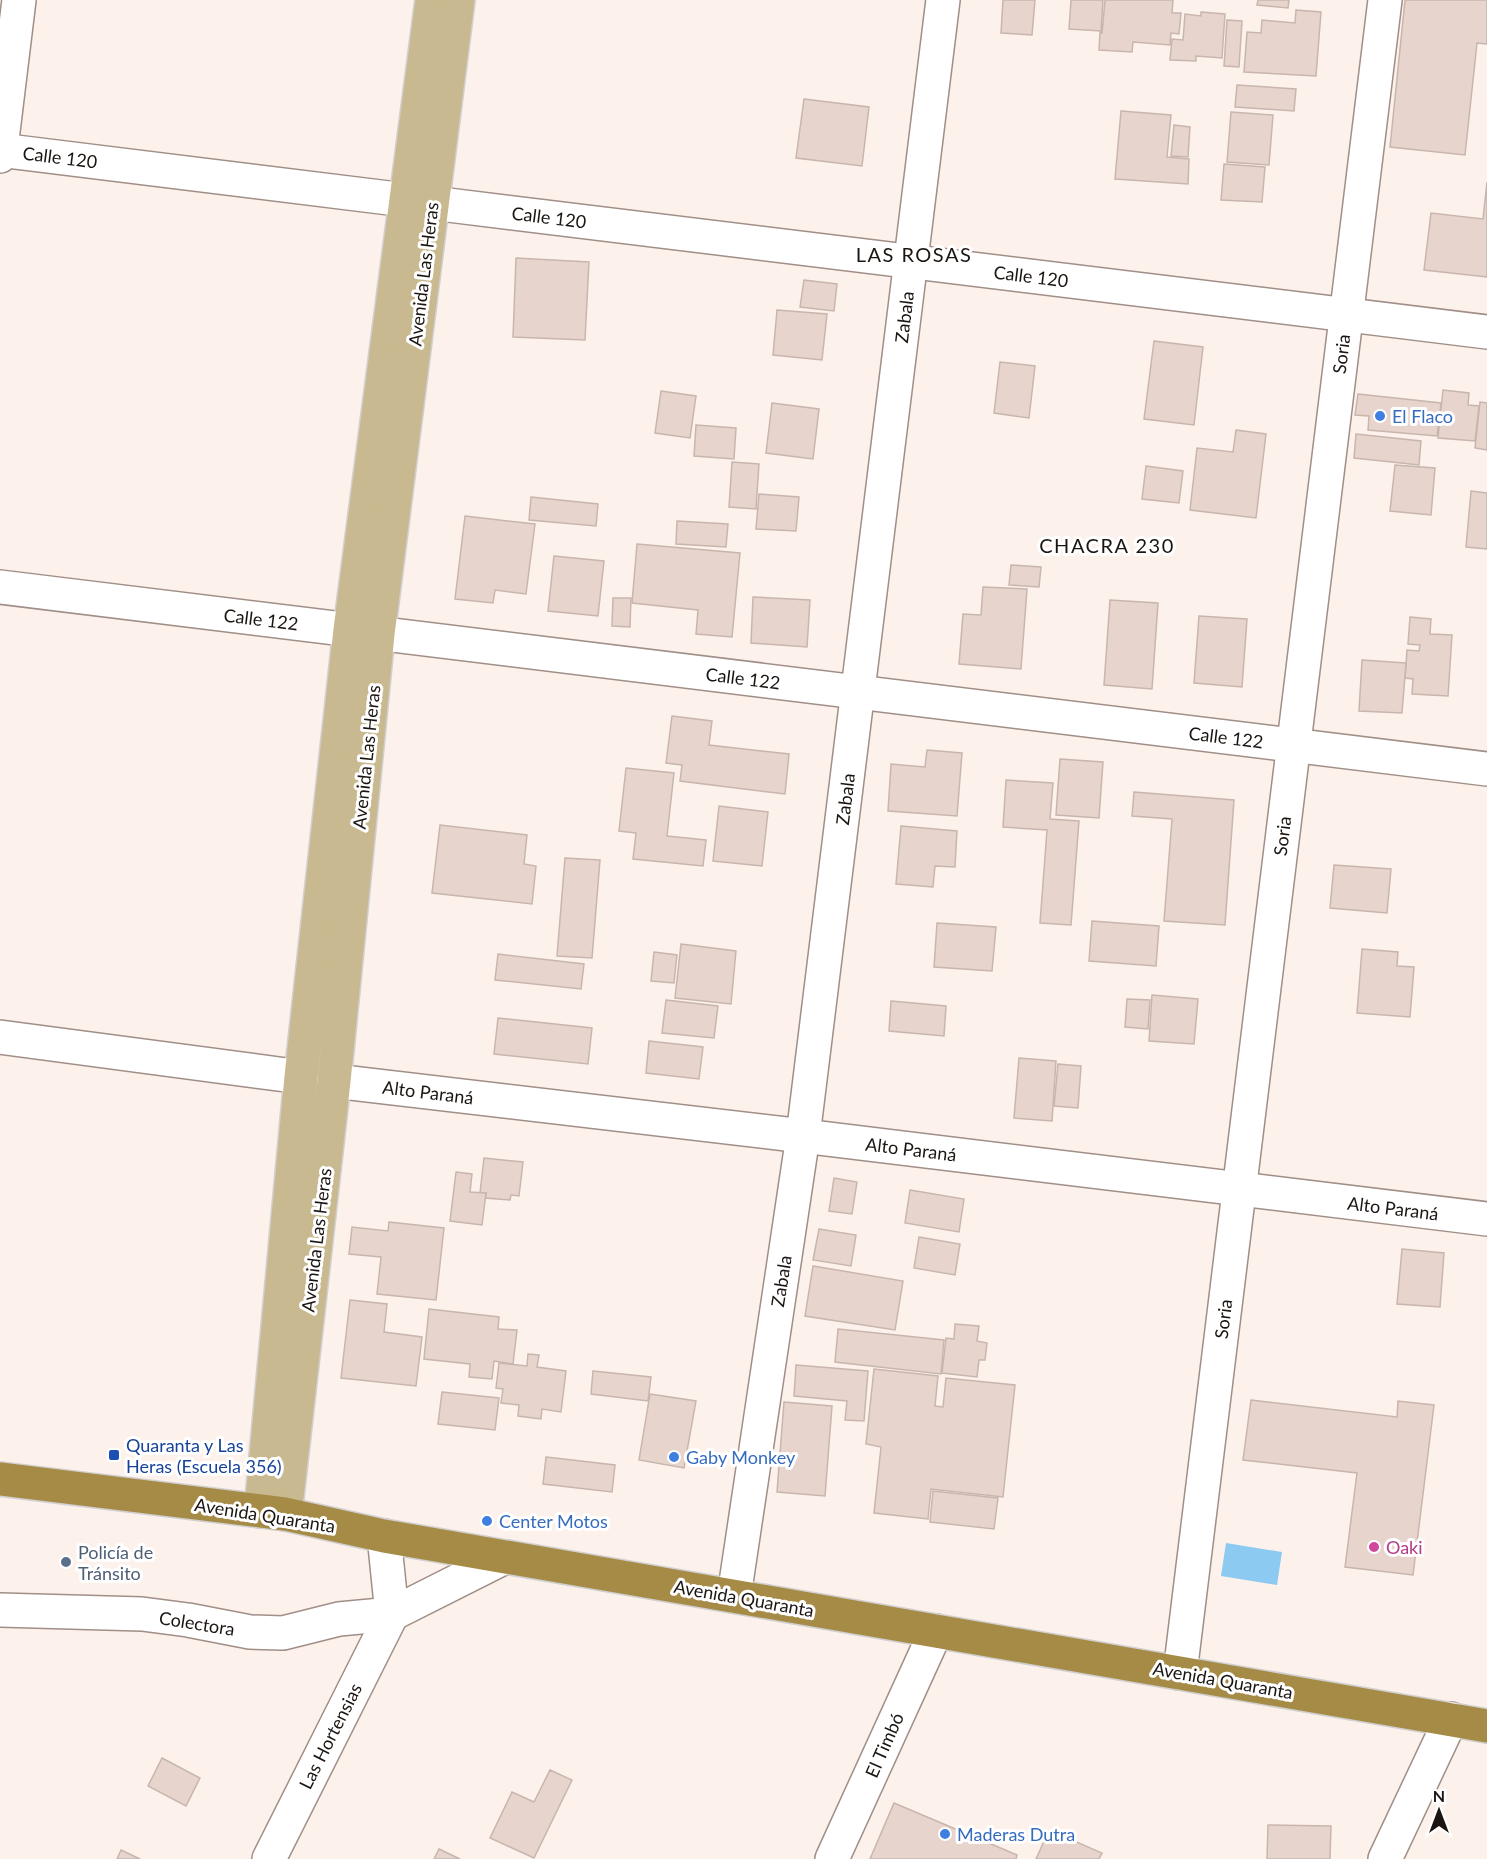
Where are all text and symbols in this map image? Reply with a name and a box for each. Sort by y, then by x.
street label: Calle 120 [21,142,99,172]
street label: Avenida Las Heras [403,201,443,347]
street label: Calle 120 [510,202,588,232]
district label: LAS ROSAS [856,242,972,266]
street label: Calle 120 [992,261,1070,291]
street label: Zabala [890,290,918,344]
street label: Soria [1328,333,1354,375]
place label: El Flaco [1392,405,1453,427]
marker: El Flaco [1373,409,1387,423]
district label: CHACRA 230 [1039,533,1175,557]
street label: Calle 122 [222,604,300,634]
street label: Calle 122 [704,663,782,693]
street label: Avenida Las Heras [347,684,385,830]
street label: Calle 122 [1187,722,1265,752]
street label: Zabala [831,772,859,826]
street label: Soria [1269,815,1295,857]
street label: Alto Paraná [381,1076,475,1108]
street label: Alto Paraná [864,1133,958,1165]
street label: Avenida Las Heras [296,1167,336,1313]
street label: Alto Paraná [1346,1192,1440,1224]
street label: Zabala [766,1254,796,1308]
street label: Soria [1210,1298,1236,1340]
place label: Quaranta y Las Heras (Escuela 356) [126,1434,282,1477]
place label: Gaby Monkey [686,1446,796,1468]
marker: Quaranta y Las Heras (Escuela 356) [107,1448,121,1462]
marker: Gaby Monkey [667,1450,681,1464]
street label: Avenida Quaranta [193,1493,337,1537]
place label: Center Motos [499,1510,608,1532]
marker: Center Motos [480,1514,494,1528]
place label: Oaki [1386,1536,1423,1558]
marker: Oaki [1367,1540,1381,1554]
place label: Policía de Tránsito [78,1541,153,1584]
marker: Policía de Tránsito [59,1555,73,1569]
street label: Avenida Quaranta [672,1575,816,1621]
street label: Colectora [158,1606,236,1640]
street label: Avenida Quaranta [1151,1657,1295,1703]
street label: Las Hortensias [294,1679,366,1793]
street label: El Timbó [860,1709,908,1781]
north arrow [1409,1781,1469,1841]
text: N [1433,1786,1445,1805]
place label: Maderas Dutra [957,1823,1075,1845]
marker: Maderas Dutra [938,1827,952,1841]

